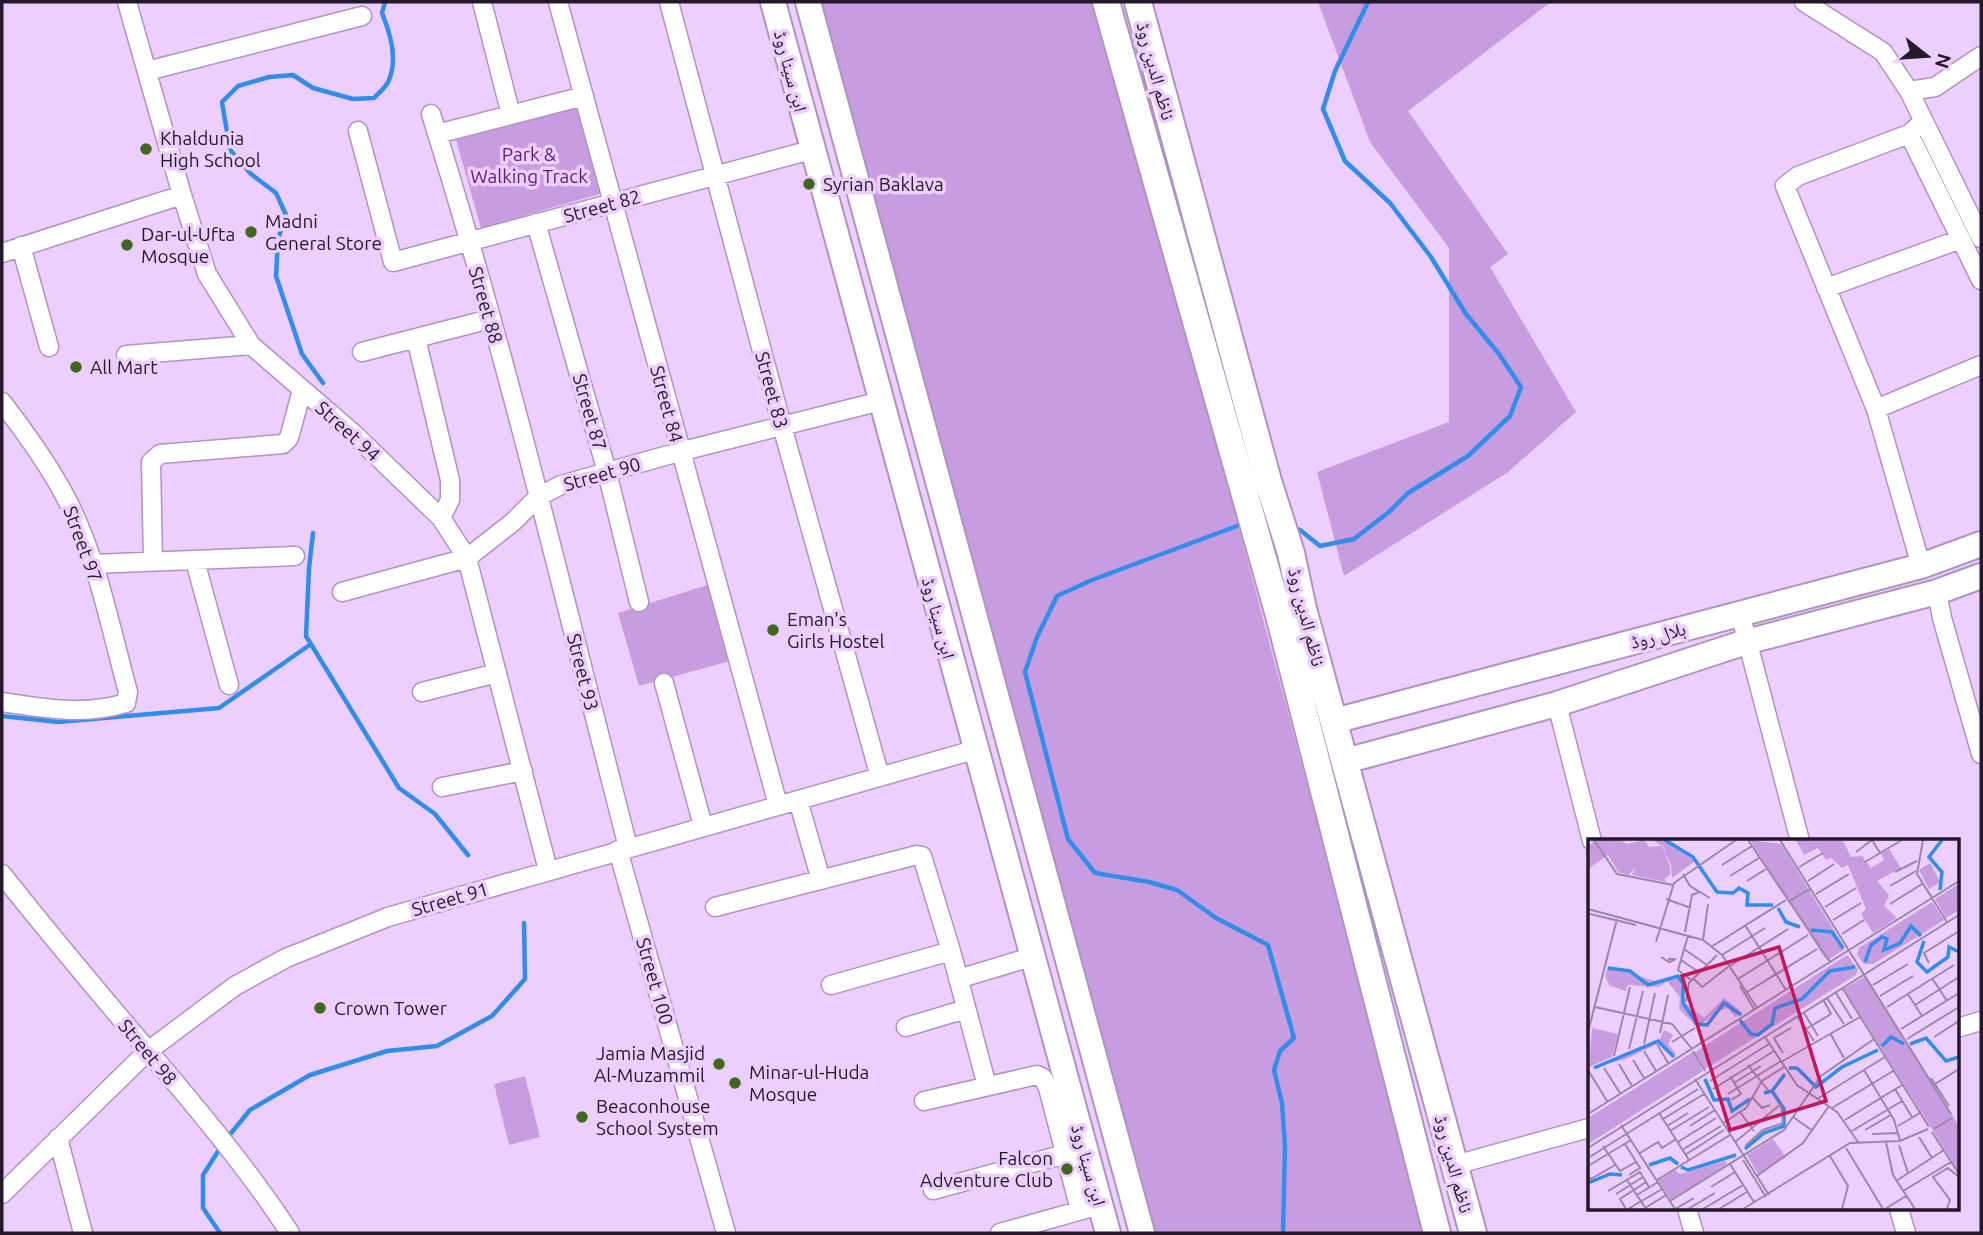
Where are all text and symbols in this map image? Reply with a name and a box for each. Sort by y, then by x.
street label: ناظم الدین روڈ [1130,20,1180,123]
north arrow [1892,21,1962,91]
street label: ابن سینا روڈ [769,28,812,114]
text: N [1931,51,1956,71]
place label: Khaldunia High School [160,127,261,171]
marker: Khaldunia High School [138,141,154,157]
park label: Park & Walking Track [470,143,588,187]
place label: Syrian Baklava [823,173,944,195]
marker: Syrian Baklava [801,176,817,192]
street label: Street 82 [561,185,643,227]
place label: Madni General Store [265,210,382,254]
place label: Dar-ul-Ufta Mosque [141,223,235,267]
marker: Madni General Store [243,224,259,240]
marker: Dar-ul-Ufta Mosque [119,237,135,253]
street label: Street 88 [465,264,507,346]
street label: Street 83 [751,349,793,431]
place label: All Mart [90,356,158,378]
marker: All Mart [68,359,84,375]
street label: Street 84 [646,363,688,445]
street label: Street 87 [569,371,611,453]
street label: Street 94 [311,396,385,466]
street label: Street 90 [561,453,643,495]
street label: Street 97 [59,503,107,585]
street label: ناظم الدین روڈ [1282,566,1330,669]
street label: ابن سینا روڈ [917,575,960,661]
place label: Eman's Girls Hostel [787,608,885,652]
street label: ہلال روڈ [1628,617,1688,654]
marker: Eman's Girls Hostel [765,622,781,638]
street label: Street 93 [563,631,603,713]
inset map [1588,839,1958,1210]
street label: Street 91 [409,878,491,920]
street label: Street 100 [632,935,678,1027]
place label: Crown Tower [334,997,447,1019]
marker: Crown Tower [312,1000,328,1016]
street label: Street 98 [114,1015,182,1089]
place label: Jamia Masjid Al-Muzammil [594,1042,705,1086]
marker: Jamia Masjid Al-Muzammil [711,1056,727,1072]
place label: Minar-ul-Huda Mosque [749,1061,869,1105]
marker: Minar-ul-Huda Mosque [727,1075,743,1091]
place label: Beaconhouse School System [596,1095,719,1139]
marker: Beaconhouse School System [574,1109,590,1125]
street label: ناظم الدین روڈ [1428,1113,1478,1216]
street label: ابن سینا روڈ [1066,1122,1111,1208]
place label: Falcon Adventure Club [920,1147,1053,1191]
marker: Falcon Adventure Club [1059,1161,1075,1177]

